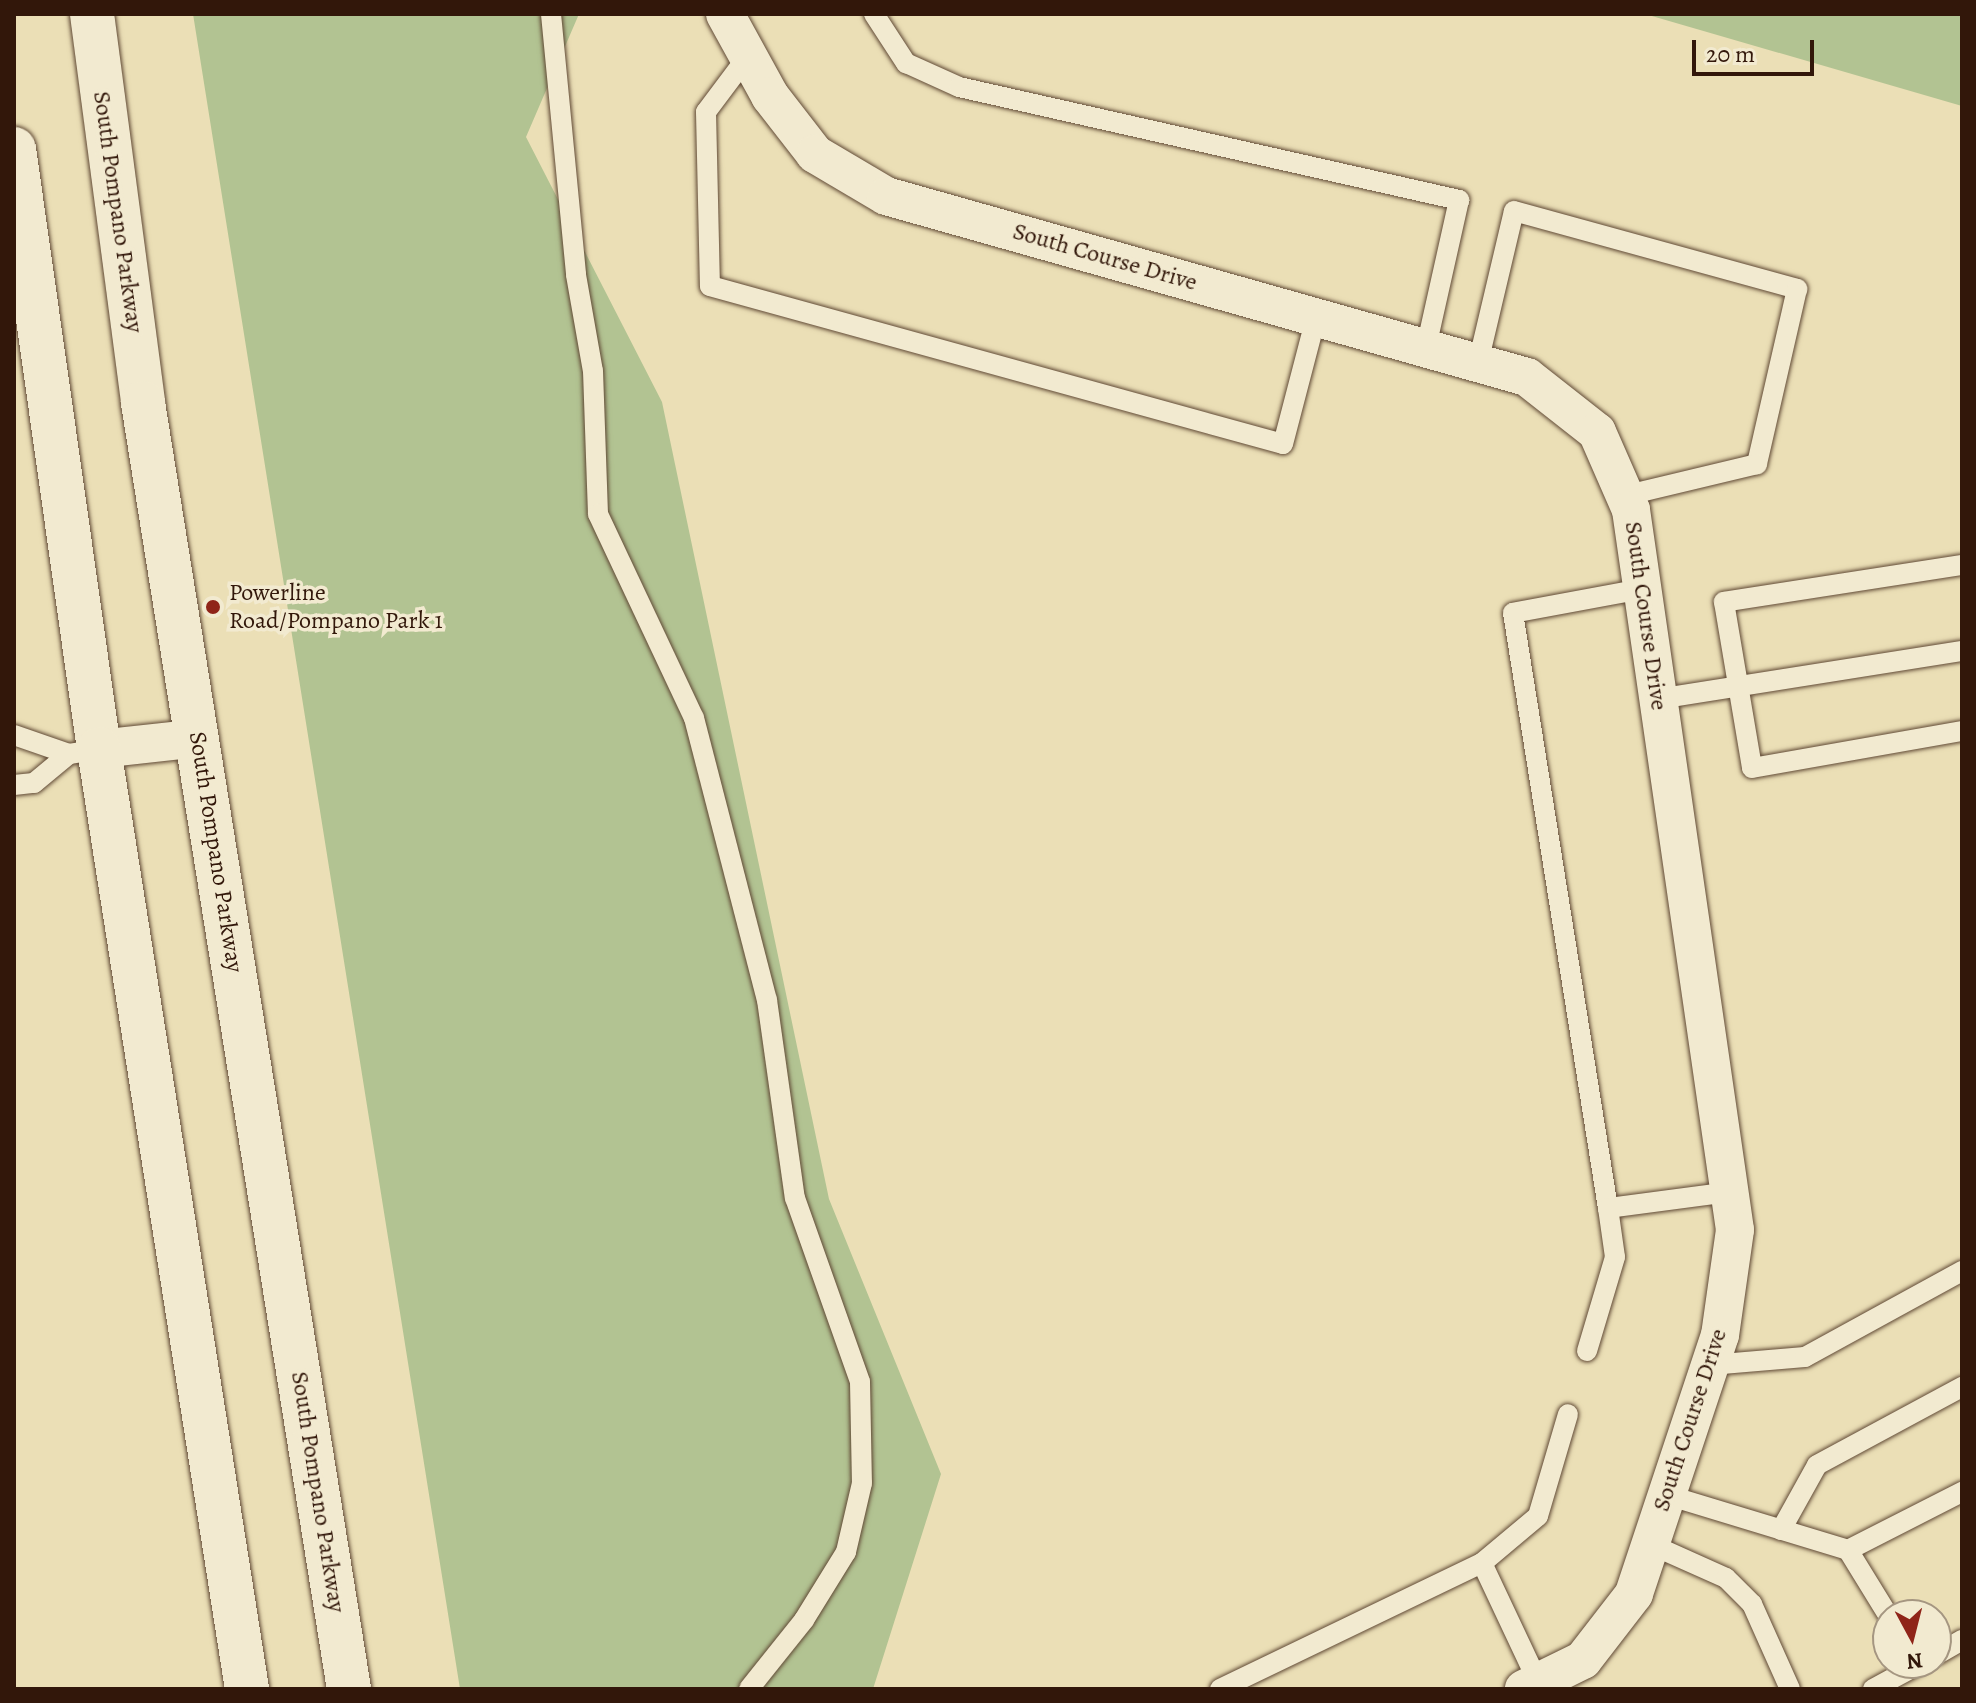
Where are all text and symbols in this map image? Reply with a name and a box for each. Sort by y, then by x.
scale bar [1696,24,1818,74]
text: 20 m [1706,38,1755,70]
street label: South Pompano Parkway [87,89,149,335]
street label: South Course Drive [1010,217,1200,297]
street label: South Course Drive [1618,520,1674,712]
place label: Powerline Road/Pompano Park 1 [229,579,443,635]
marker: Powerline Road/Pompano Park 1 [204,598,222,616]
street label: South Pompano Parkway [183,730,249,974]
street label: South Course Drive [1647,1325,1733,1515]
street label: South Pompano Parkway [285,1370,351,1614]
north arrow [1872,1599,1952,1679]
text: N [1905,1645,1924,1677]

